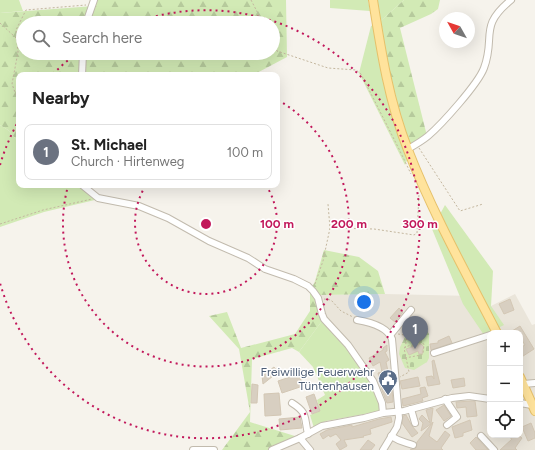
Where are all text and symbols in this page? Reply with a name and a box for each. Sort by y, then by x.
north arrow [439,12,475,48]
search box [16,16,280,60]
icon: search [30,27,52,49]
text: Search here [62,29,142,47]
text: Nearby [32,88,90,108]
text: St. Michael [71,136,147,154]
text: 1 [43,145,49,160]
text: 100 m [227,145,263,160]
text: Church · Hirtenweg [71,154,184,169]
centre of rings [199,217,213,231]
text: 100 m [260,217,294,231]
text: 200 m [331,217,367,231]
text: 300 m [402,217,438,231]
your location [354,292,374,312]
pin: 1 [402,316,428,349]
map controls [487,330,523,438]
button: + [487,330,523,366]
place label: Freiwillige Feuerwehr Tüntenhausen [261,365,374,393]
button: − [487,366,523,402]
public building icon: Freiwillige Feuerwehr Tüntenhausen [377,368,399,396]
button: locate [487,402,523,438]

